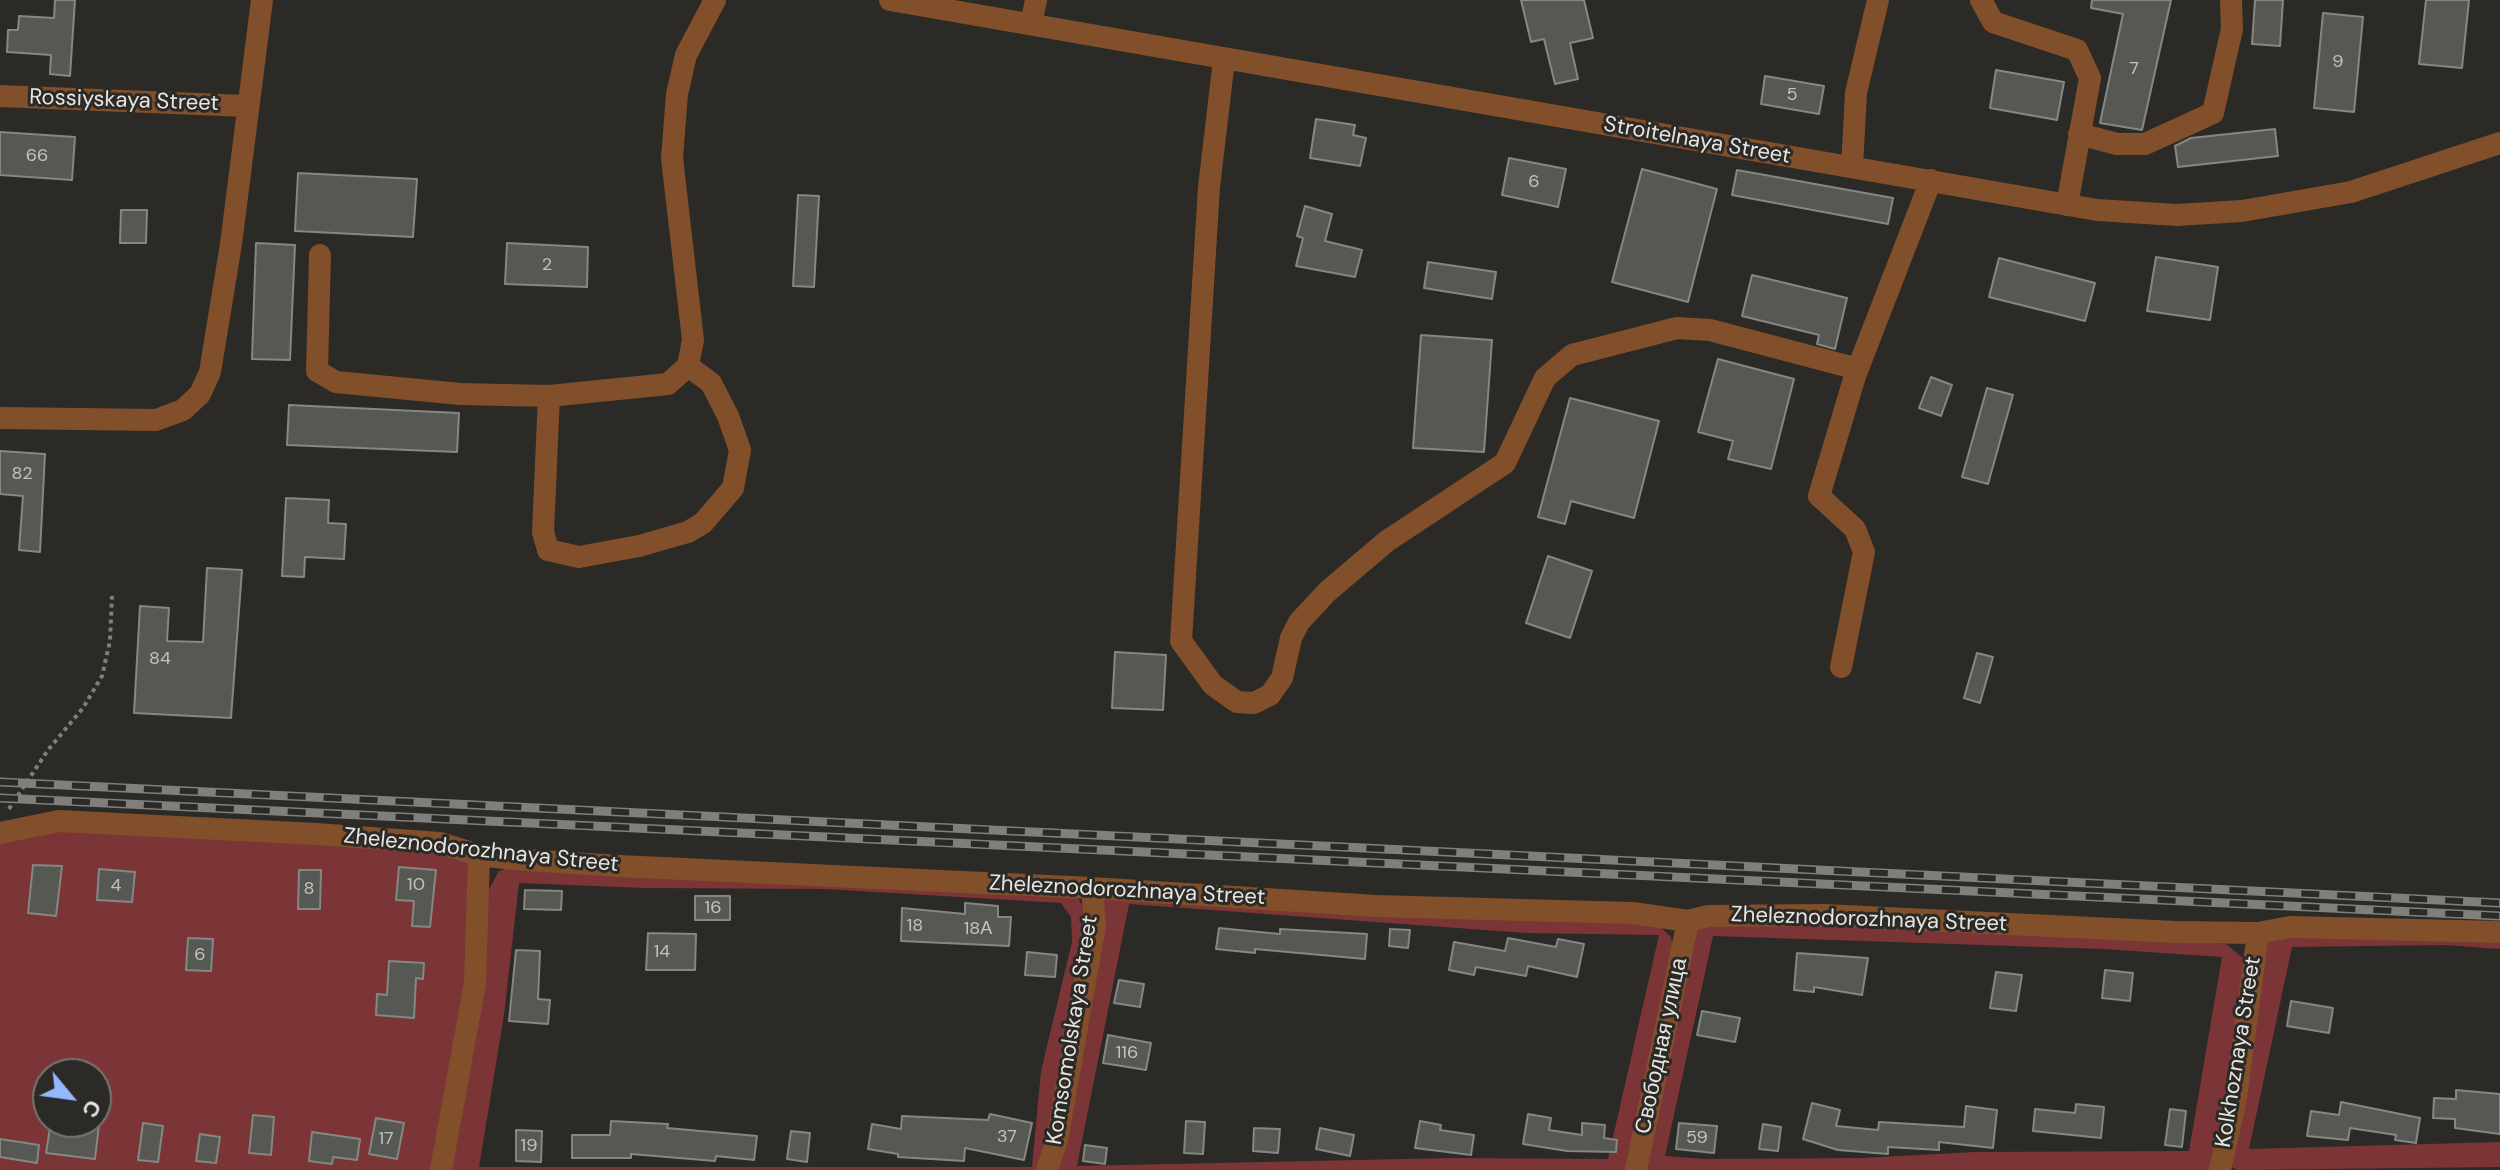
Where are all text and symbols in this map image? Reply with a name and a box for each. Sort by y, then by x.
house number: 9 [2332,51,2344,73]
house number: 7 [2129,58,2139,80]
street label: Rossiyskaya Street [29,84,219,118]
house number: 5 [1787,84,1797,106]
street label: Stroitelnaya Street [1602,112,1792,170]
house number: 66 [26,145,48,167]
house number: 6 [1528,171,1540,193]
house number: 2 [542,254,552,276]
house number: 82 [11,463,33,485]
house number: 84 [149,648,171,670]
street label: Zheleznodorozhnaya Street [342,823,620,879]
street label: Zheleznodorozhnaya Street [988,871,1266,911]
house number: 10 [407,874,425,896]
house number: 4 [111,875,121,897]
house number: 8 [304,878,314,900]
house number: 16 [705,897,721,919]
street label: Zheleznodorozhnaya Street [1730,902,2008,938]
street label: Komsomolskaya Street [1042,913,1104,1147]
house number: 18 [907,915,923,937]
house number: 18А [964,918,992,940]
house number: 14 [654,941,670,963]
house number: 6 [194,944,206,966]
street label: Kolkhoznaya Street [2211,955,2267,1149]
street label: Свободная улица [1630,956,1694,1136]
house number: 116 [1116,1042,1138,1064]
north arrow [32,1058,112,1138]
text: С [75,1095,108,1123]
house number: 37 [997,1126,1017,1148]
house number: 59 [1686,1127,1708,1149]
house number: 17 [378,1128,394,1150]
house number: 19 [521,1135,537,1157]

